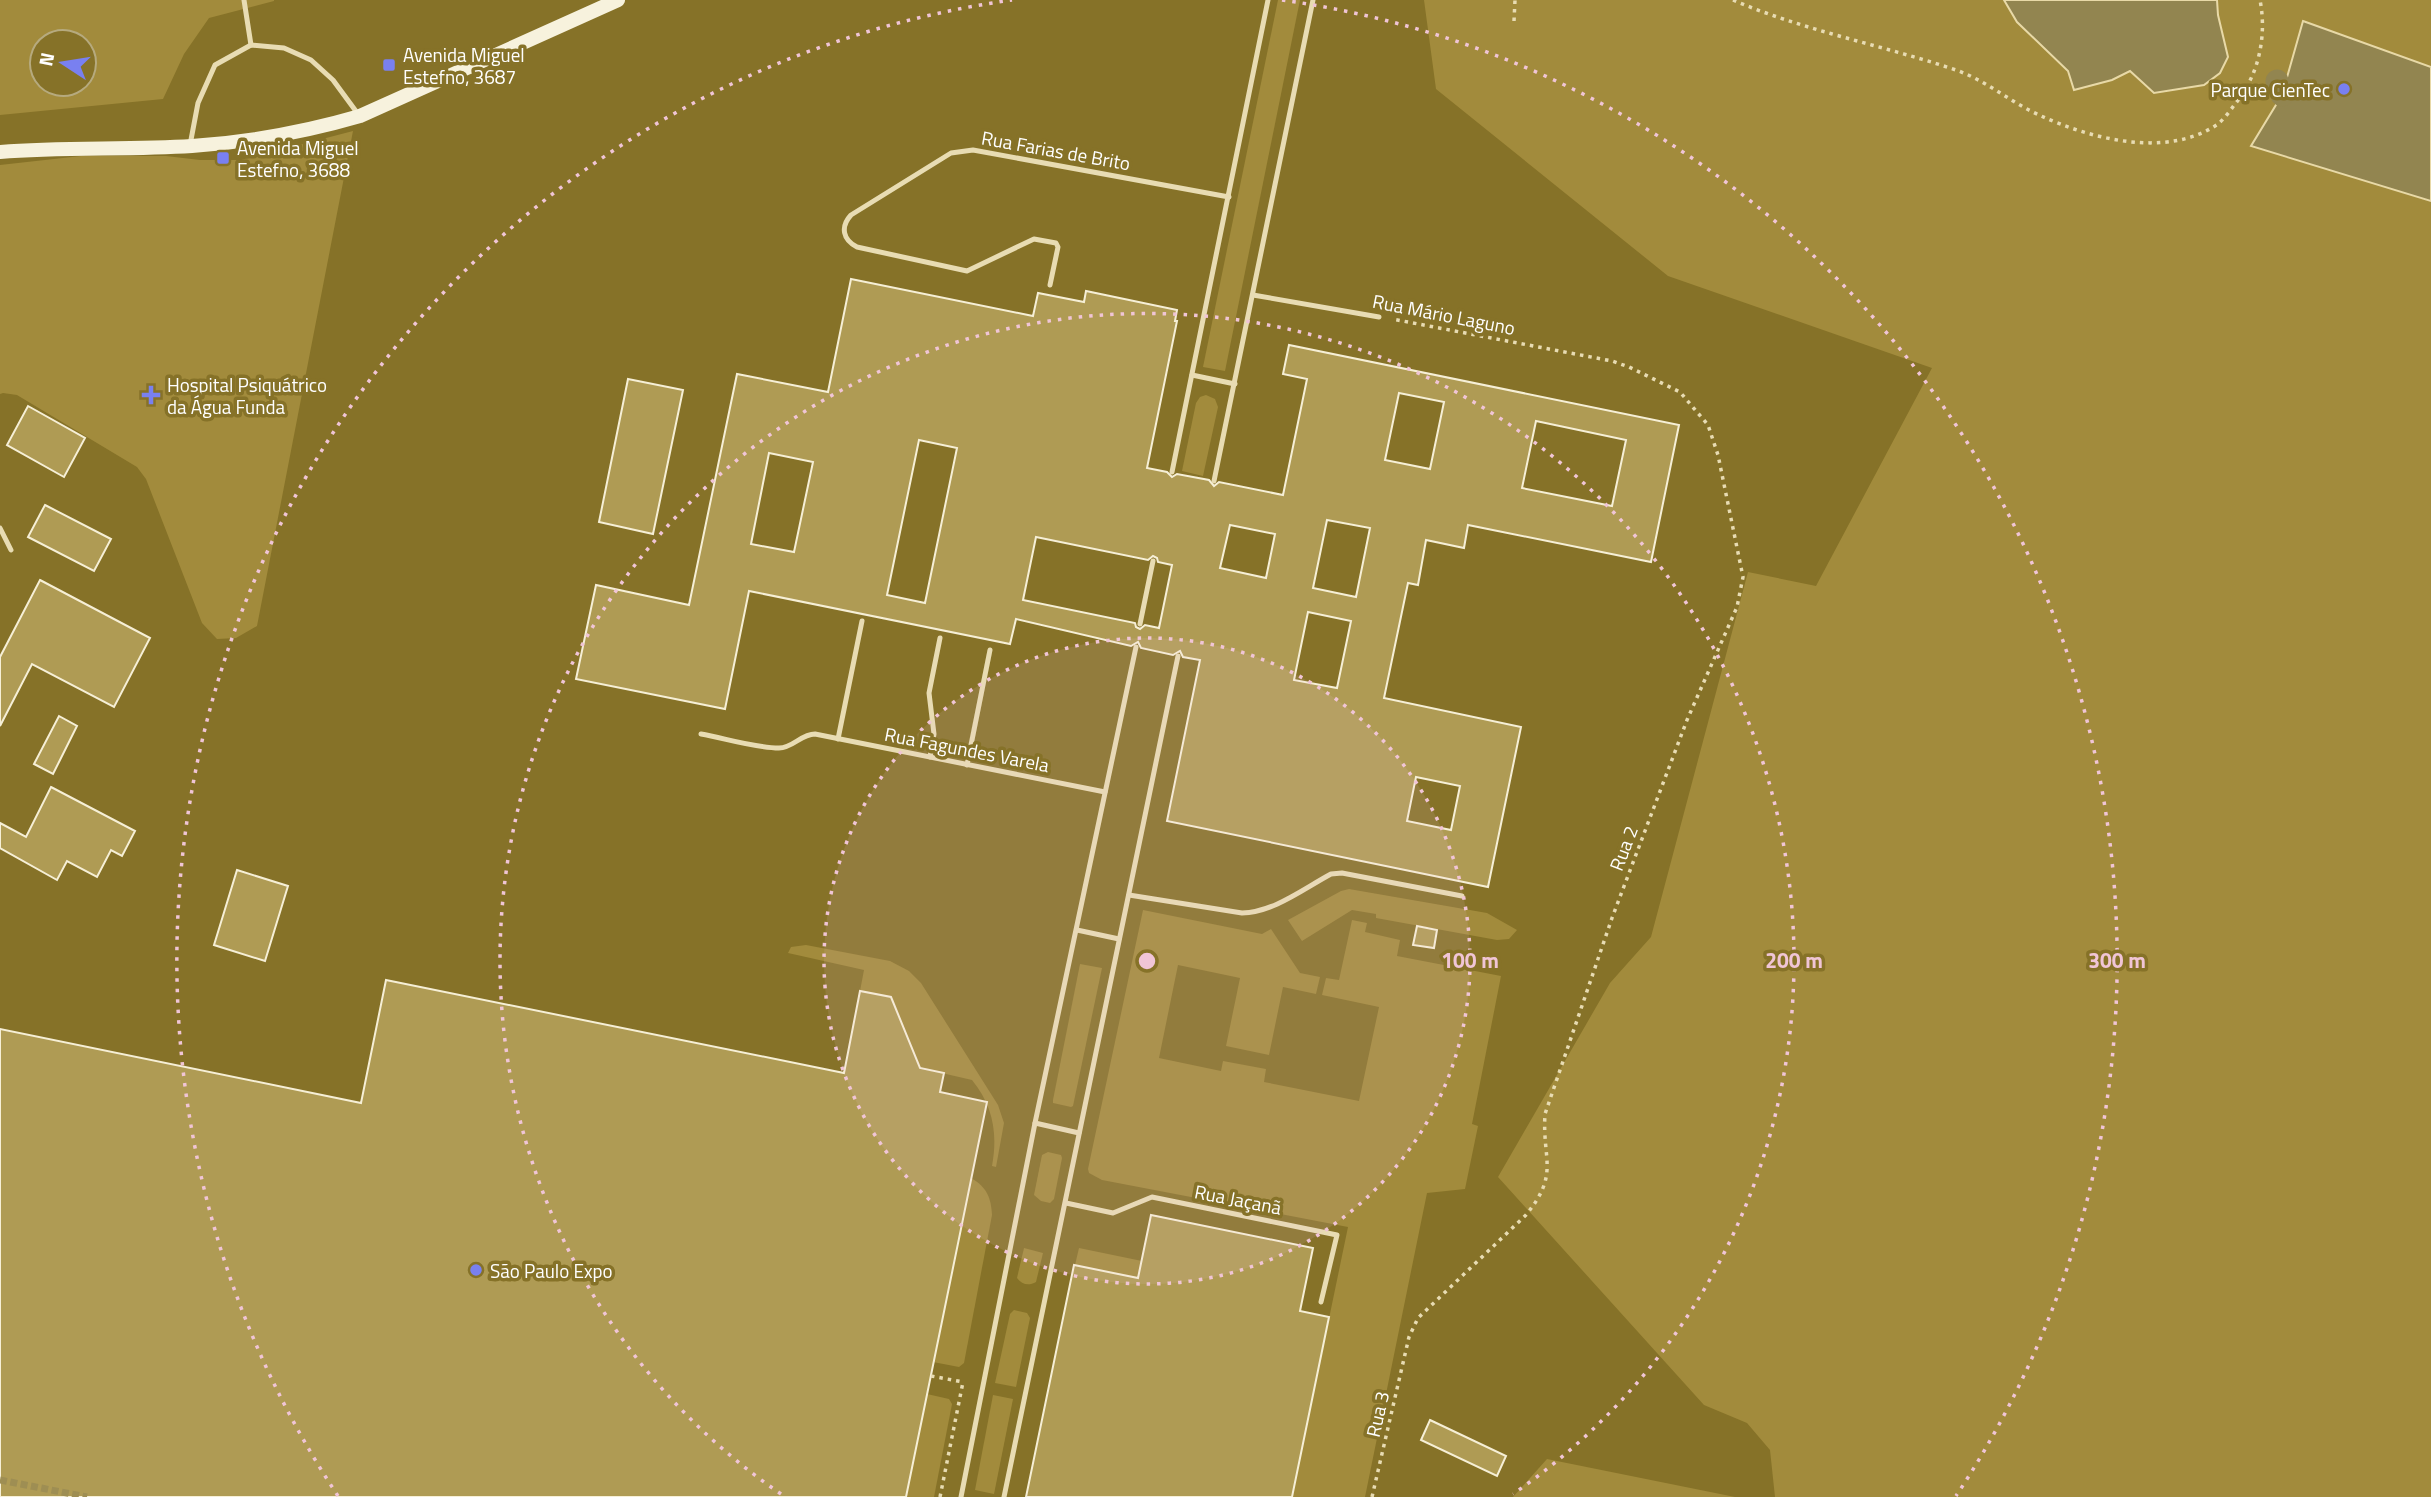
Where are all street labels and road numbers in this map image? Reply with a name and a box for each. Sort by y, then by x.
street label: Rua Farias de Brito [979,123,1133,177]
street label: Rua Mário Laguno [1370,286,1518,342]
street label: Rua Fagundes Varela [882,719,1052,779]
street label: Rua 2 [1601,821,1645,875]
street label: Rua Jaçanã [1192,1176,1284,1222]
street label: Rua 3 [1358,1388,1396,1440]

